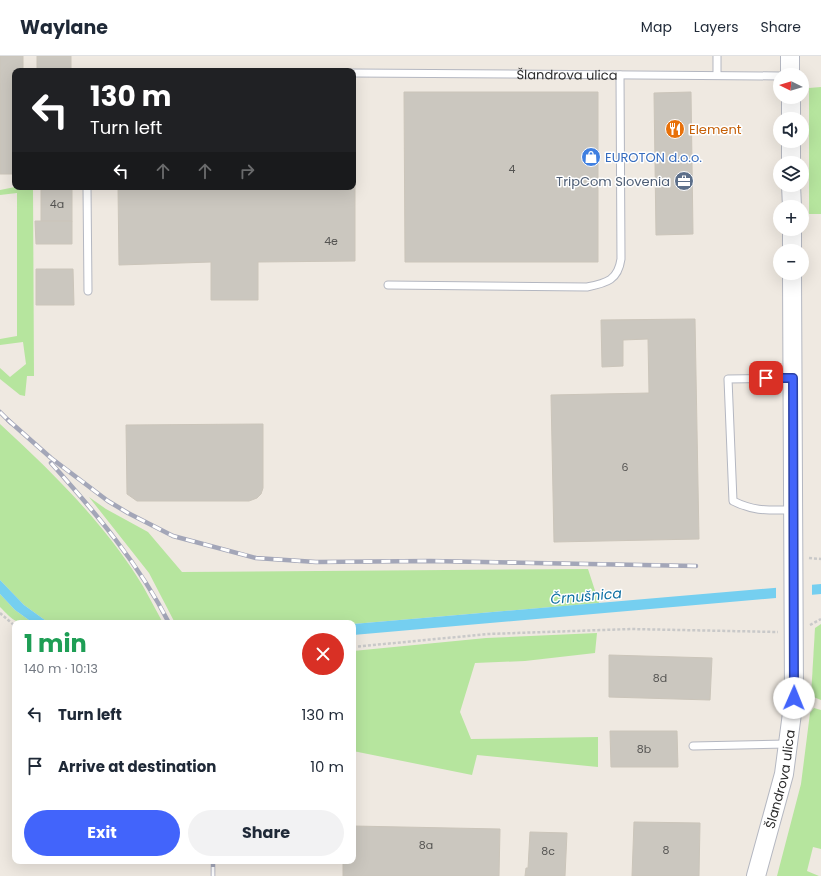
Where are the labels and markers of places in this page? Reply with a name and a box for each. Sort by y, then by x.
restaurant icon: Element [664,118,686,140]
place label: Element [689,120,742,139]
shop icon: EUROTON d.o.o. [580,146,602,168]
place label: EUROTON d.o.o. [605,148,702,167]
office icon: TripCom Slovenia [673,170,695,192]
place label: TripCom Slovenia [556,172,670,191]
pin [749,361,783,395]

